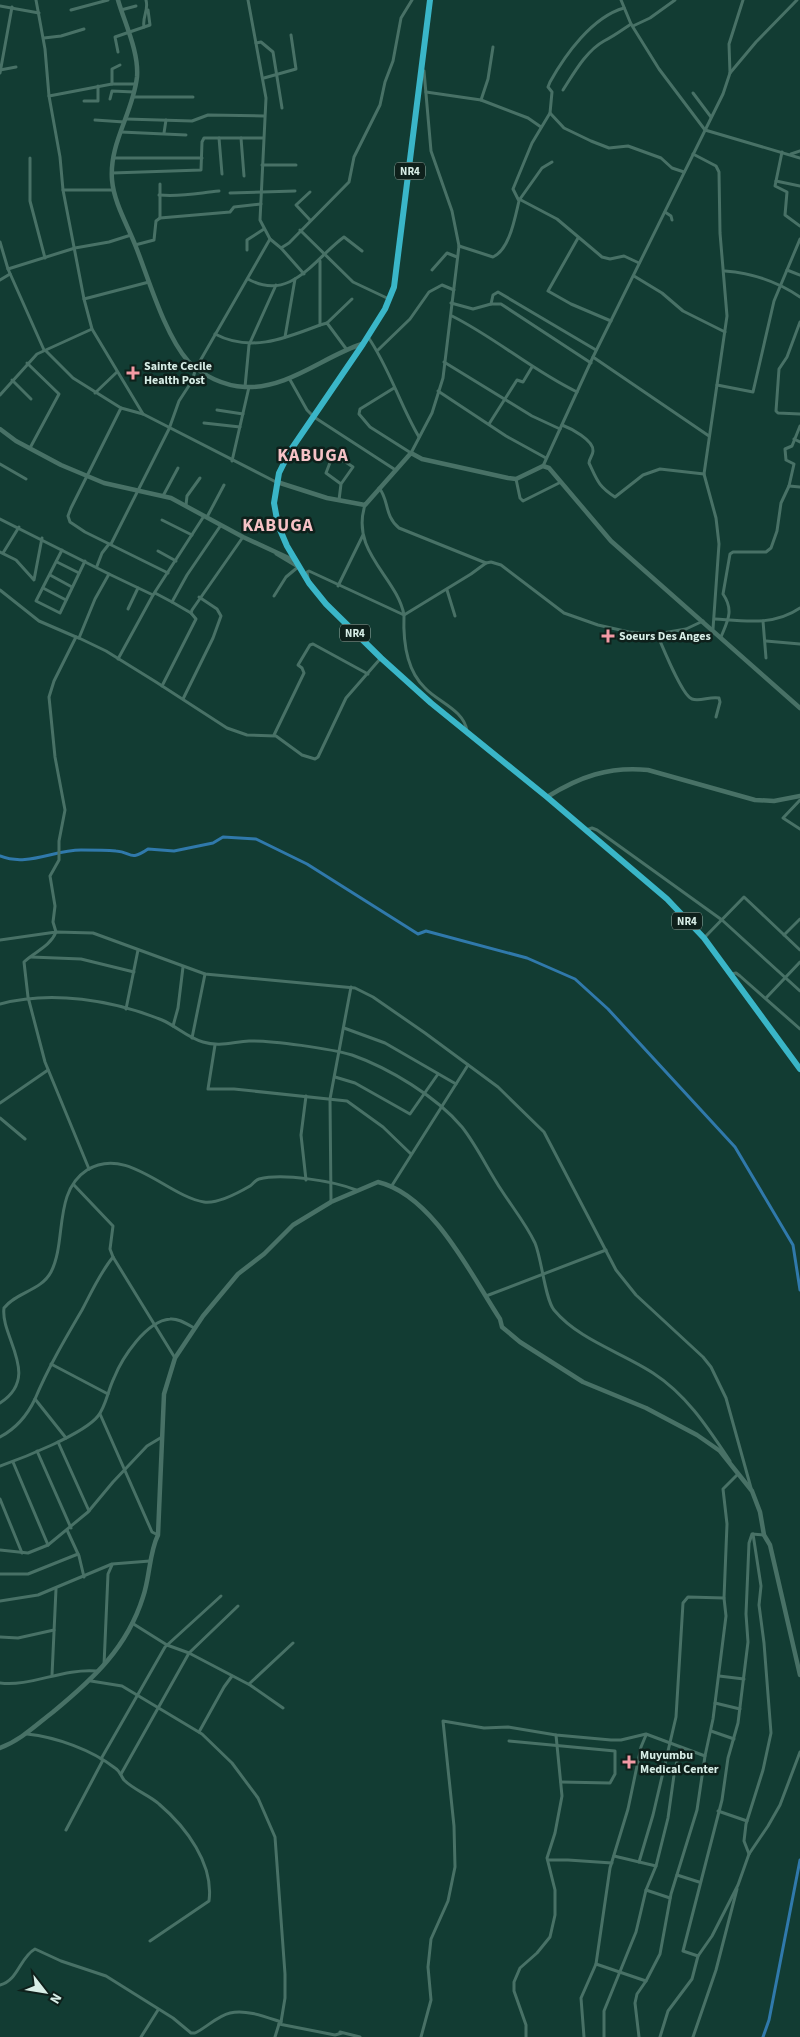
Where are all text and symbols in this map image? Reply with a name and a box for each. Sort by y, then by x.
road number: NR4 [395,162,425,180]
place label: Sainte Cecile Health Post [144,358,212,389]
marker: Sainte Cecile Health Post [126,366,140,380]
district label: KABUGA [277,443,349,468]
district label: KABUGA [242,513,314,538]
road number: NR4 [340,624,370,641]
place label: Soeurs Des Anges [619,628,711,645]
marker: Soeurs Des Anges [601,629,615,643]
road number: NR4 [672,912,702,929]
place label: Muyumbu Medical Center [640,1747,719,1778]
marker: Muyumbu Medical Center [622,1755,636,1769]
north arrow [20,1967,70,2017]
text: N [44,1989,66,2007]

